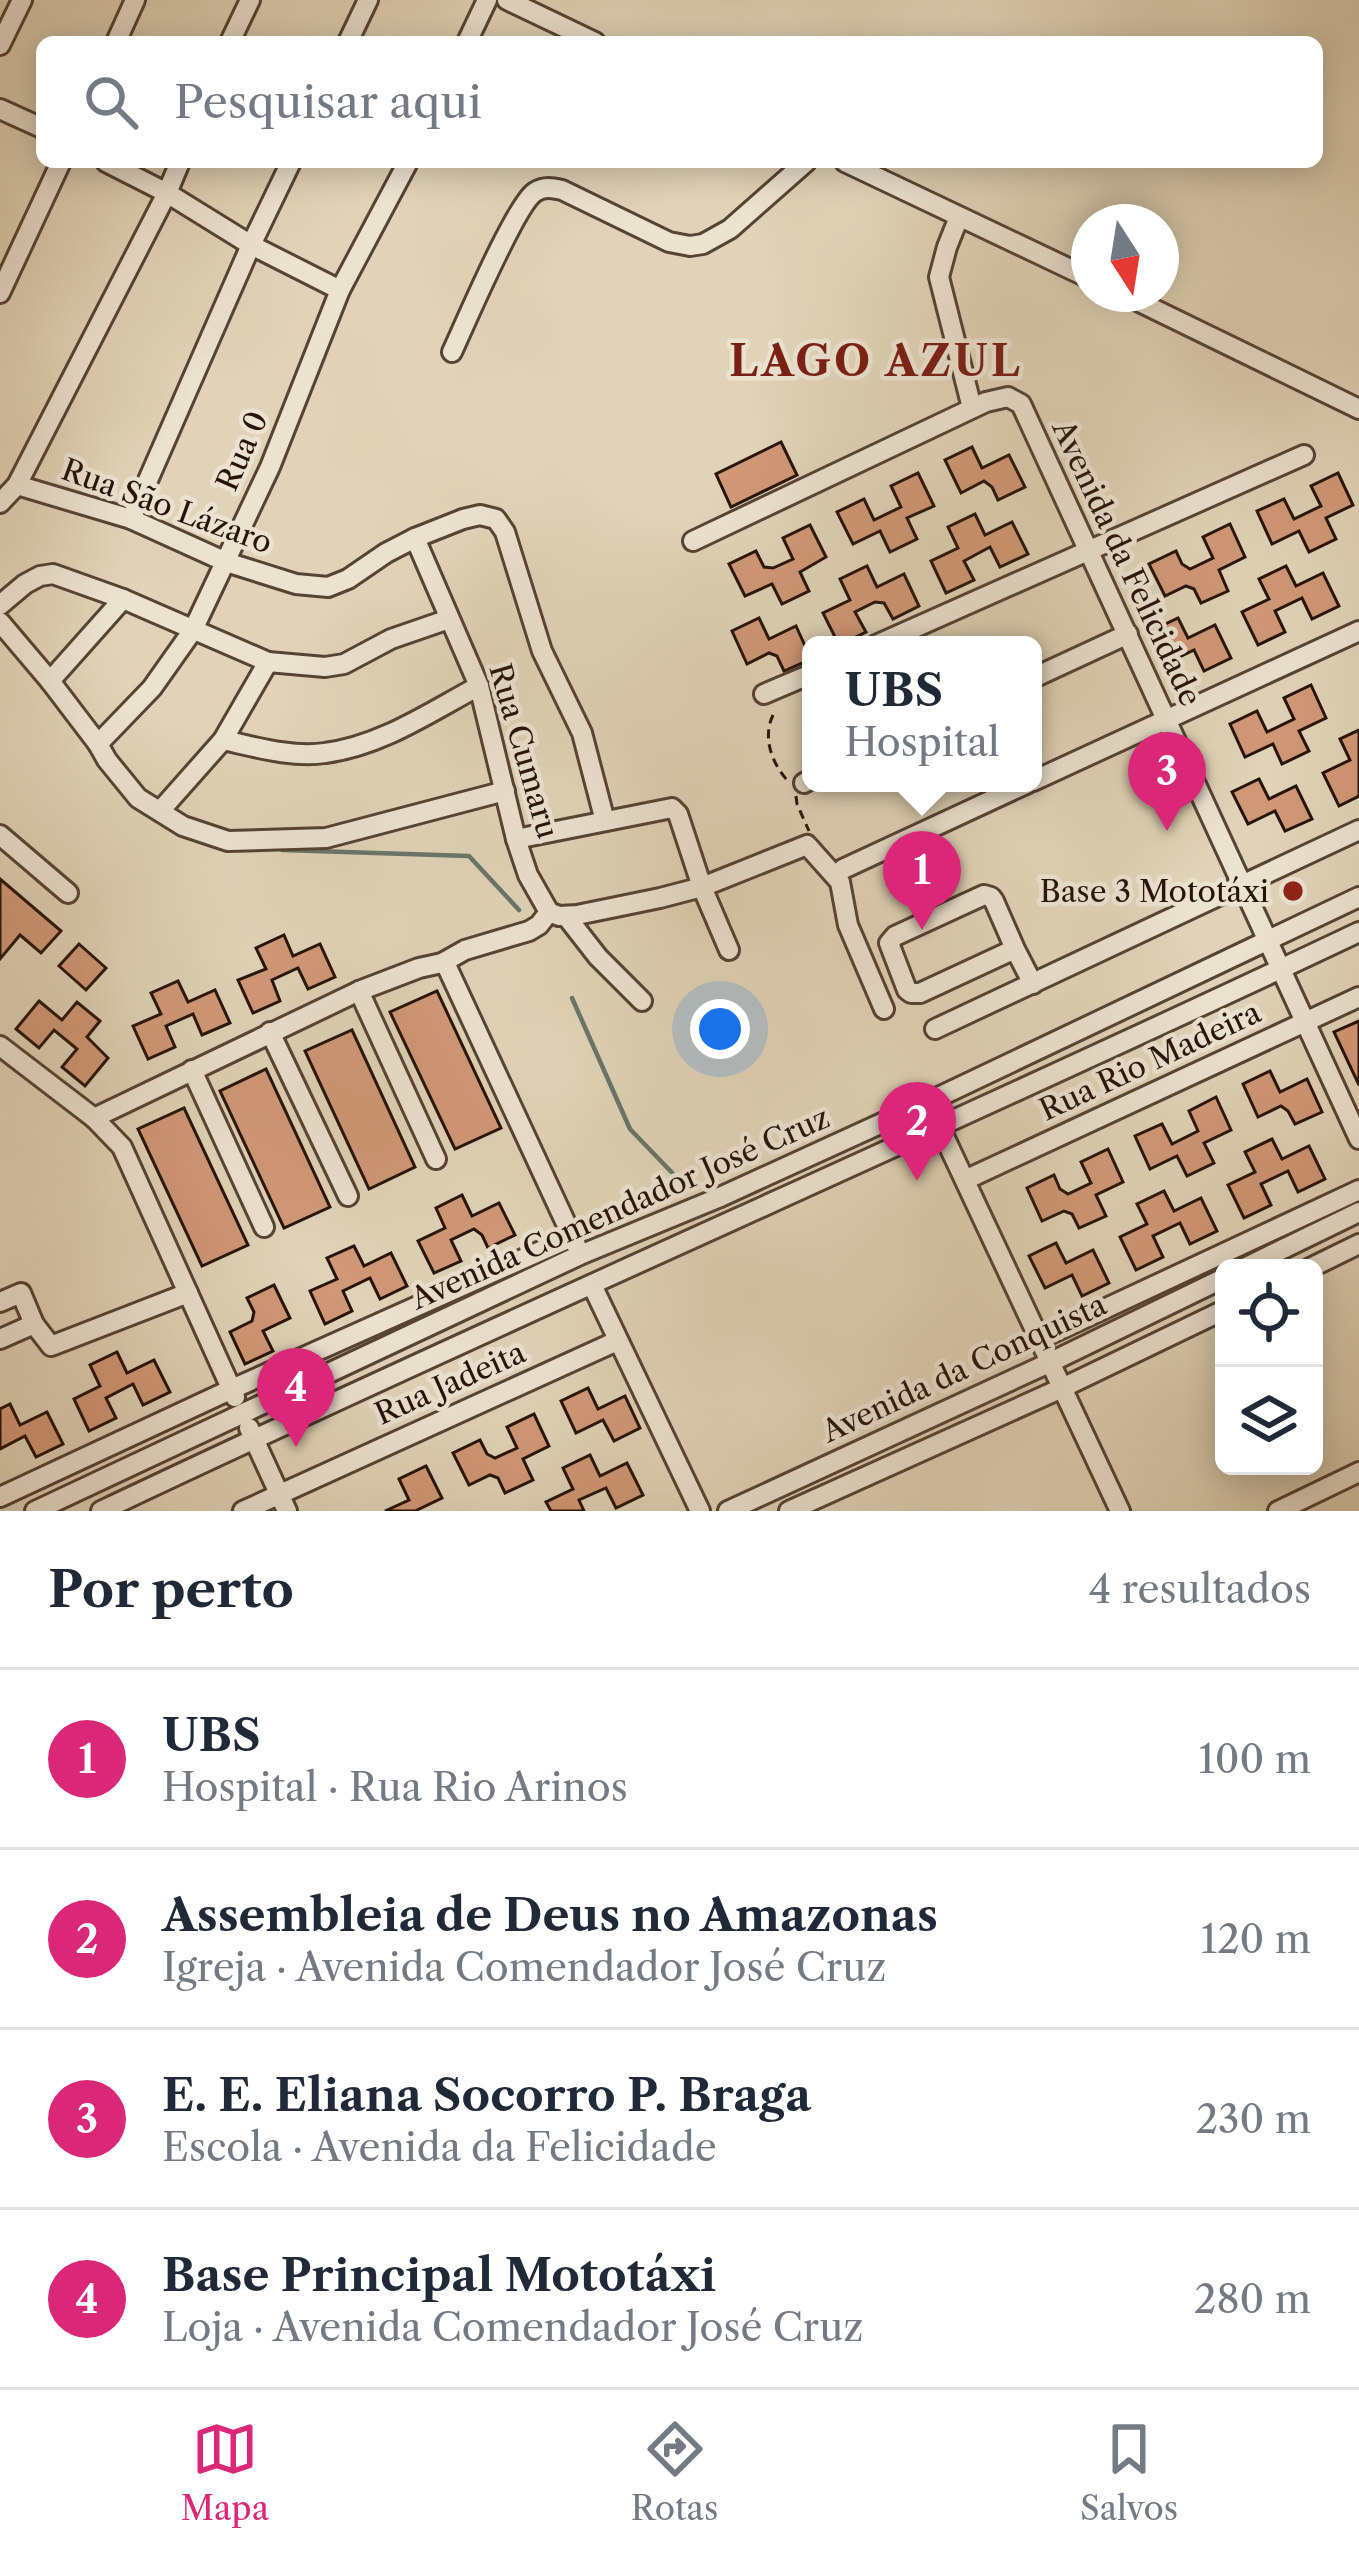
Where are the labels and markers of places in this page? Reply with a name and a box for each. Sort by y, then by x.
pin: 3 [1128,732,1206,831]
pin: 1 [883,831,961,930]
place label: Base 3 Mototáxi [1040,873,1269,910]
marker: Base 3 Mototáxi [1280,878,1306,904]
pin: 2 [878,1082,956,1181]
pin: 4 [257,1348,335,1447]

